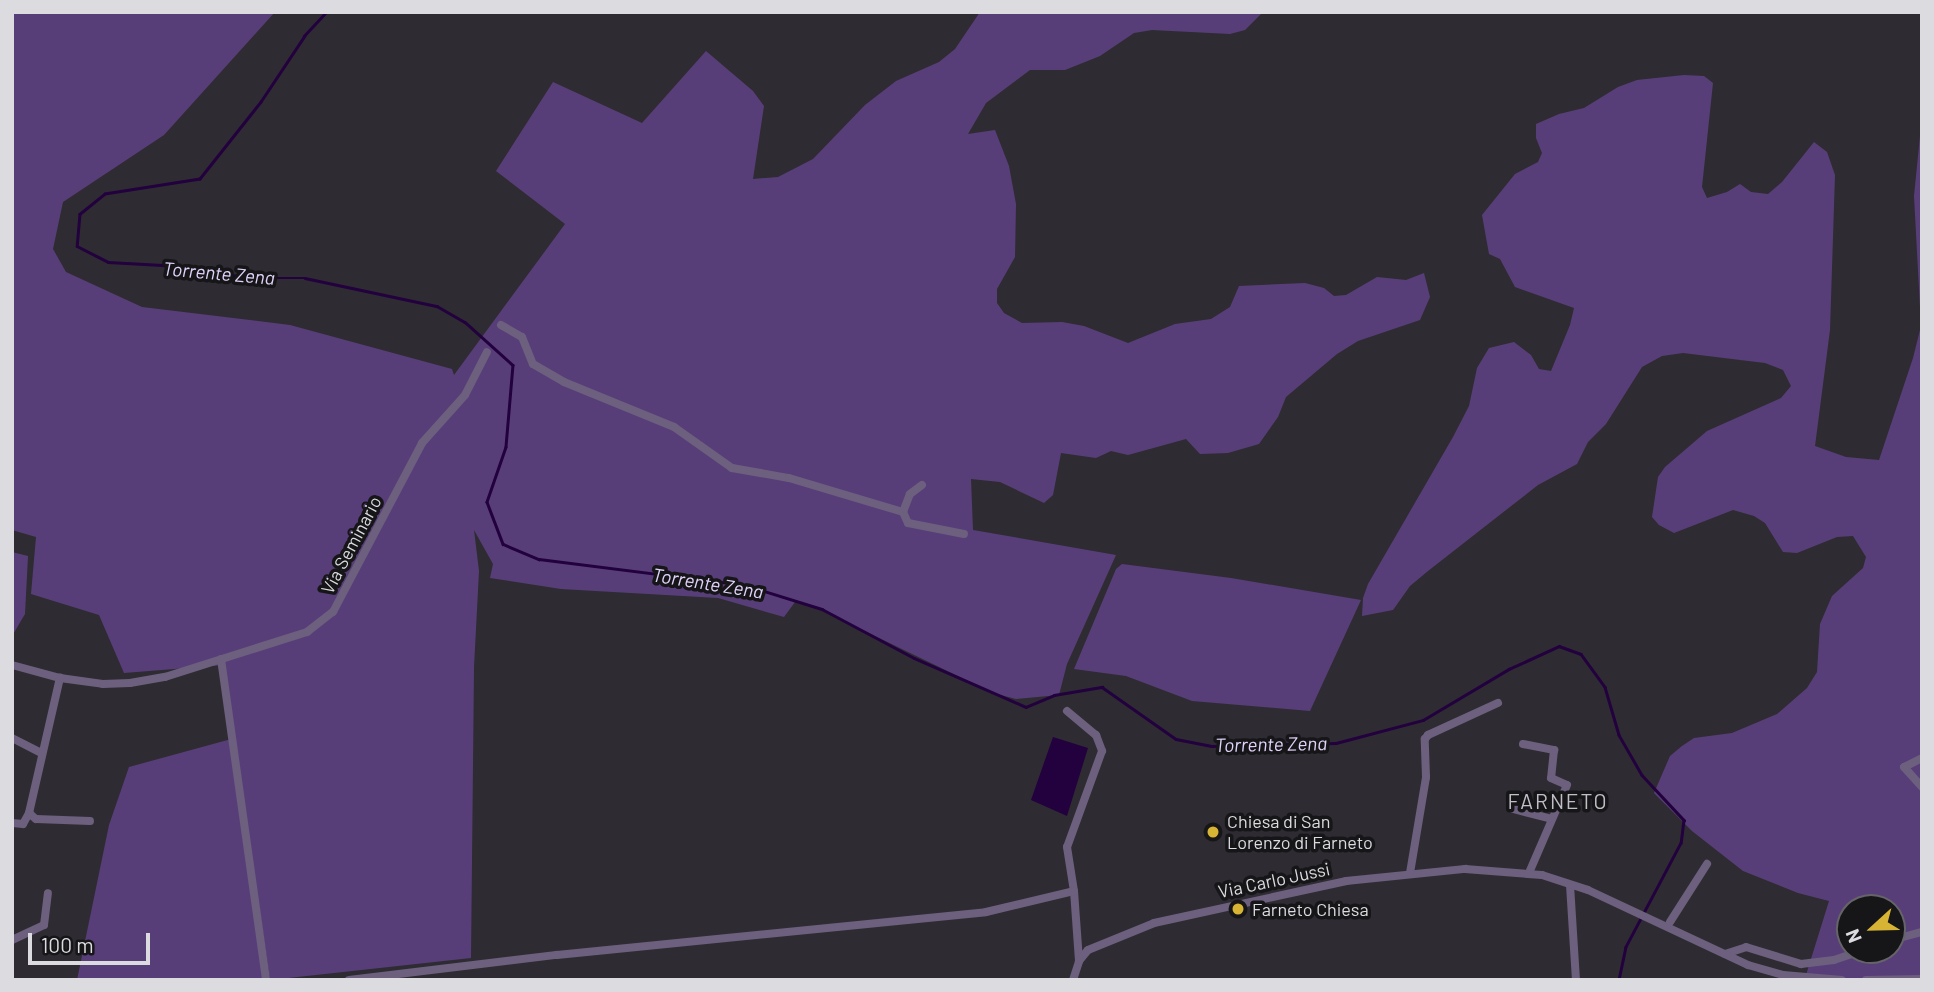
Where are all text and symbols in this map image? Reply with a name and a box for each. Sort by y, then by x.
water label: Torrente Zena [162,257,276,289]
street label: Via Seminario [316,493,386,597]
water label: Torrente Zena [651,563,765,603]
water label: Torrente Zena [1215,732,1327,756]
district label: FARNETO [1508,788,1608,814]
place label: Chiesa di San Lorenzo di Farneto [1227,811,1373,854]
marker: Chiesa di San Lorenzo di Farneto [1205,824,1221,840]
street label: Via Carlo Jussi [1216,858,1332,902]
north arrow [1836,894,1906,964]
place label: Farneto Chiesa [1252,898,1369,920]
marker: Farneto Chiesa [1230,901,1246,917]
scale bar [32,918,154,962]
text: N [1840,926,1866,946]
text: 100 m [41,932,94,957]

